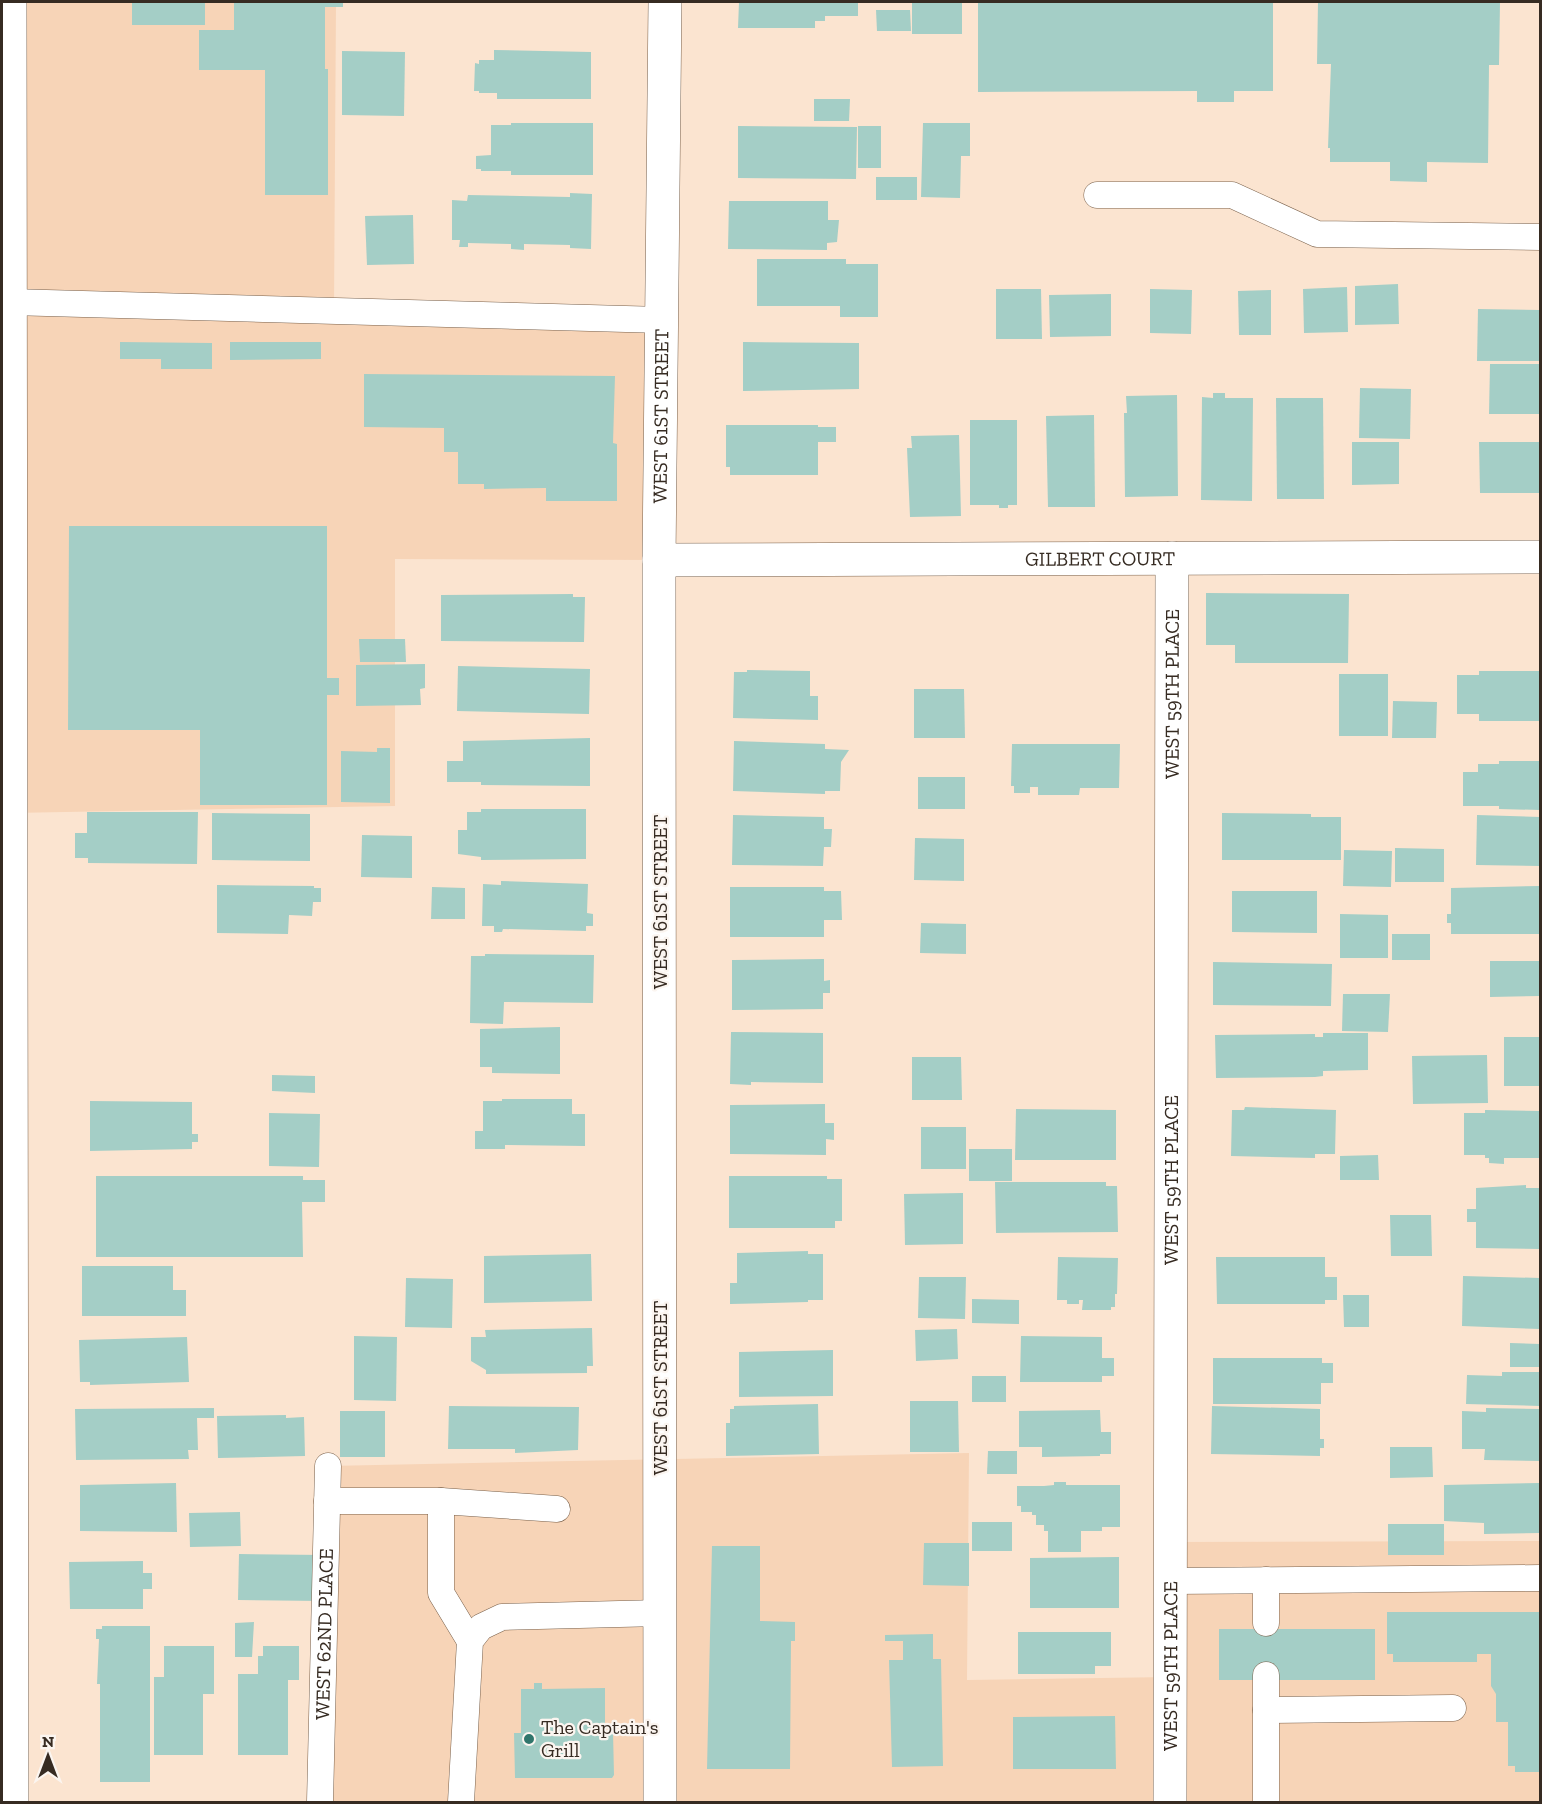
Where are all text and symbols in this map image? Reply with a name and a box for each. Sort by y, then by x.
street label: WEST 61ST STREET [648,329,673,503]
street label: GILBERT COURT [1025,546,1175,571]
street label: WEST 59TH PLACE [1160,609,1184,779]
street label: WEST 61ST STREET [648,815,672,989]
street label: WEST 59TH PLACE [1159,1095,1183,1265]
street label: WEST 61ST STREET [648,1301,672,1475]
street label: WEST 62ND PLACE [310,1548,338,1720]
street label: WEST 59TH PLACE [1158,1581,1182,1751]
place label: The Captain's Grill [541,1715,659,1762]
north arrow [18,1726,78,1786]
text: N [42,1732,54,1751]
marker: The Captain's Grill [522,1732,536,1746]

